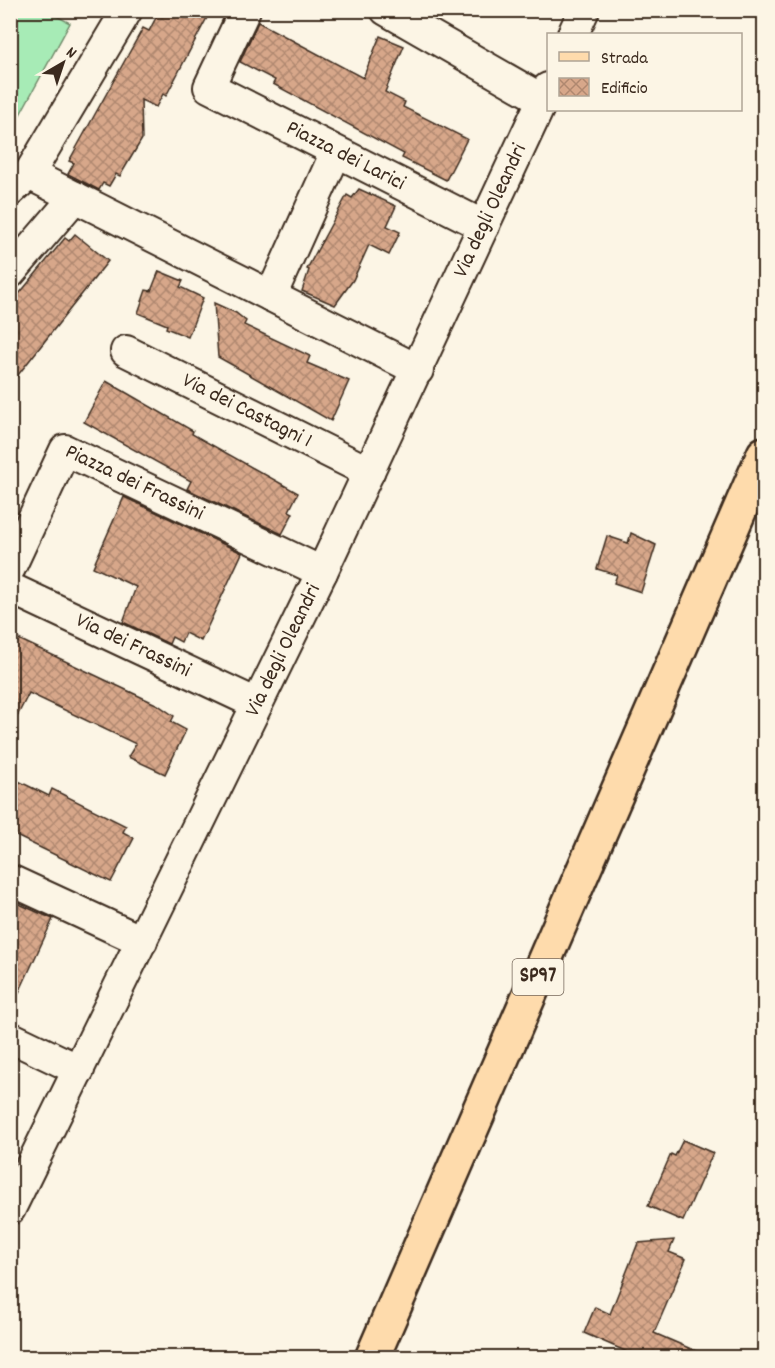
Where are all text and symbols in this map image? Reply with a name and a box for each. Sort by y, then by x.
north arrow [33,33,93,93]
legend [547,33,742,111]
text: N [61,42,81,65]
text: Strada [601,47,648,72]
text: Edificio [601,77,648,102]
street label: Piazza dei Larici [281,113,411,199]
street label: Via degli Oleandri [446,139,535,283]
street label: Via dei Castagni 1 [177,366,317,457]
street label: Piazza dei Frassini [60,437,209,529]
street label: Via degli Oleandri [238,579,329,722]
street label: Via dei Frassini [70,605,196,686]
road number: SP97 [512,959,564,995]

